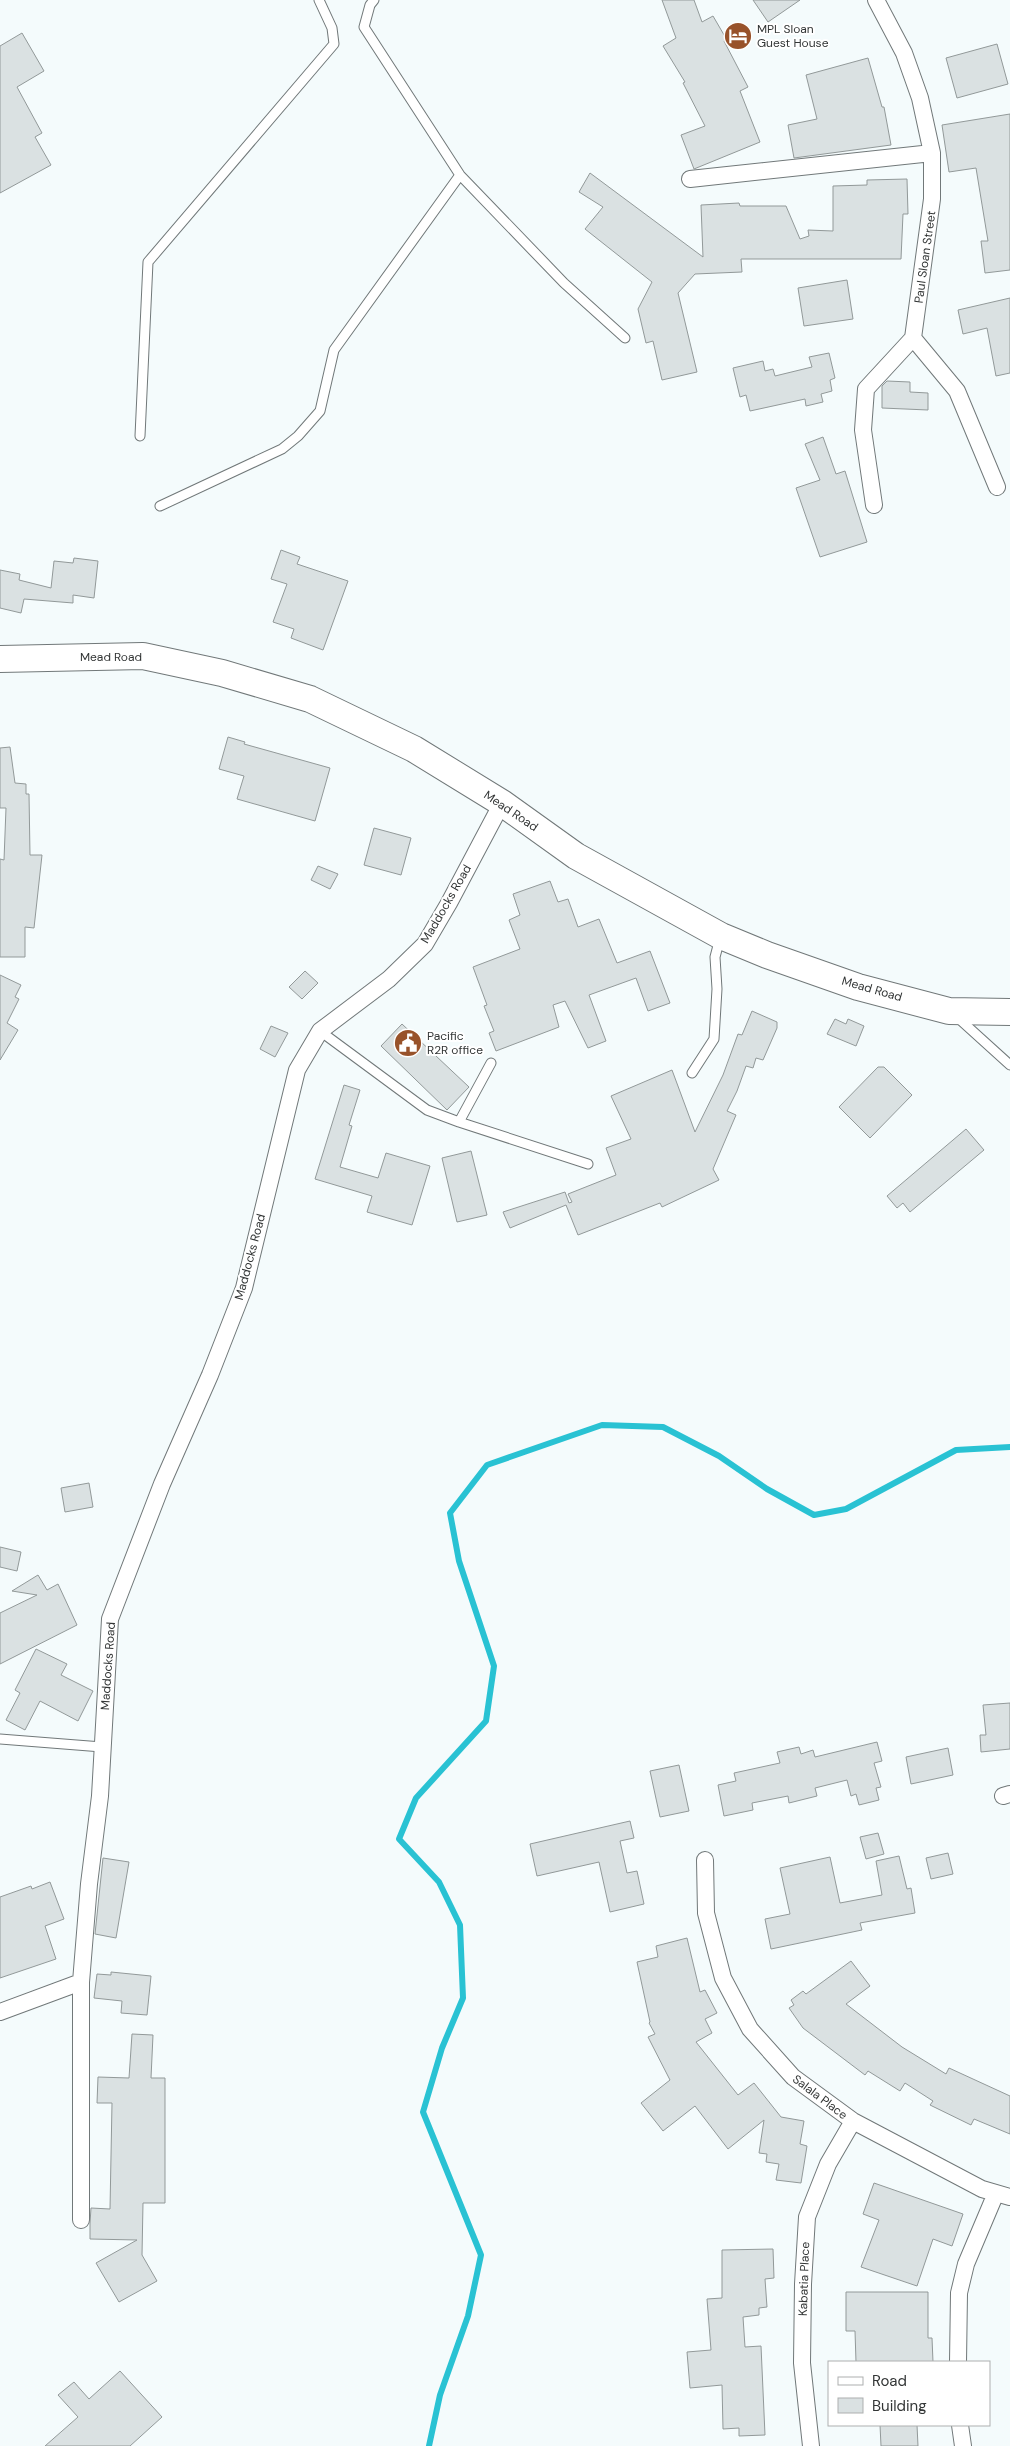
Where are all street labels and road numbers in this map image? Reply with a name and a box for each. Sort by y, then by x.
street label: Paul Sloan Street [911,209,939,304]
street label: Mead Road [80,649,142,665]
street label: Mead Road [481,787,541,835]
street label: Maddocks Road [417,862,475,946]
street label: Mead Road [840,973,904,1005]
street label: Maddocks Road [231,1212,269,1302]
street label: Maddocks Road [97,1621,119,1711]
street label: Salala Place [789,2071,851,2123]
street label: Kabatia Place [795,2241,813,2316]

